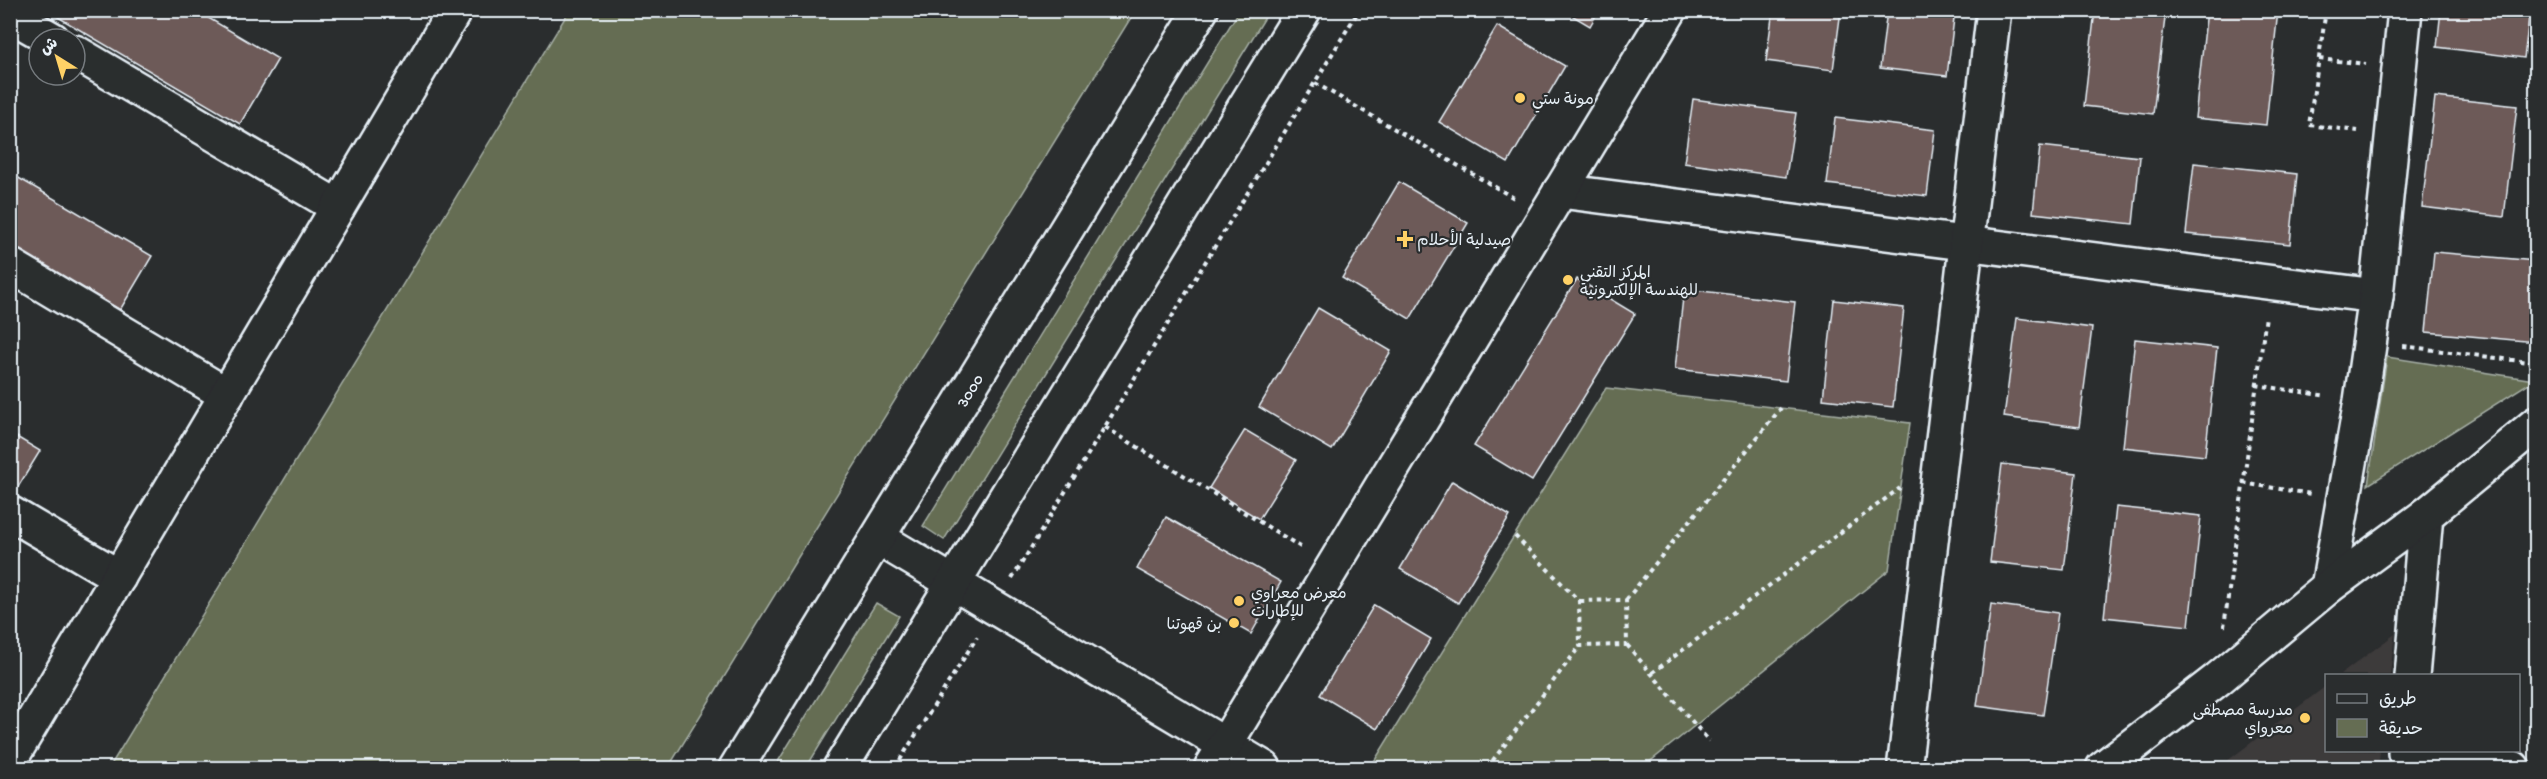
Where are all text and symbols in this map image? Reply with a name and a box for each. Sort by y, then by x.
north arrow [27,27,87,87]
text: ش [37,35,63,61]
marker: مونة ستي [1513,91,1527,105]
place label: مونة ستي [1532,91,1594,113]
place label: صيدلية الأحلام [1417,229,1511,252]
marker: صيدلية الأحلام [1398,232,1412,246]
place label: المركز التقني للهندسة الإلكترونية [1580,265,1698,302]
marker: المركز التقني للهندسة الإلكترونية [1561,273,1575,287]
street label: 3000 [954,372,989,413]
place label: معرض معراوي للإطارات [1251,586,1347,623]
marker: معرض معراوي للإطارات [1232,594,1246,608]
marker: بن قهوتنا [1227,616,1241,630]
place label: بن قهوتنا [1166,617,1222,636]
legend [2325,674,2520,752]
text: طريق [2379,690,2417,711]
place label: مدرسة مصطفى معرواي [2193,702,2293,740]
marker: مدرسة مصطفى معرواي [2298,711,2312,725]
text: حديقة [2379,720,2423,741]

